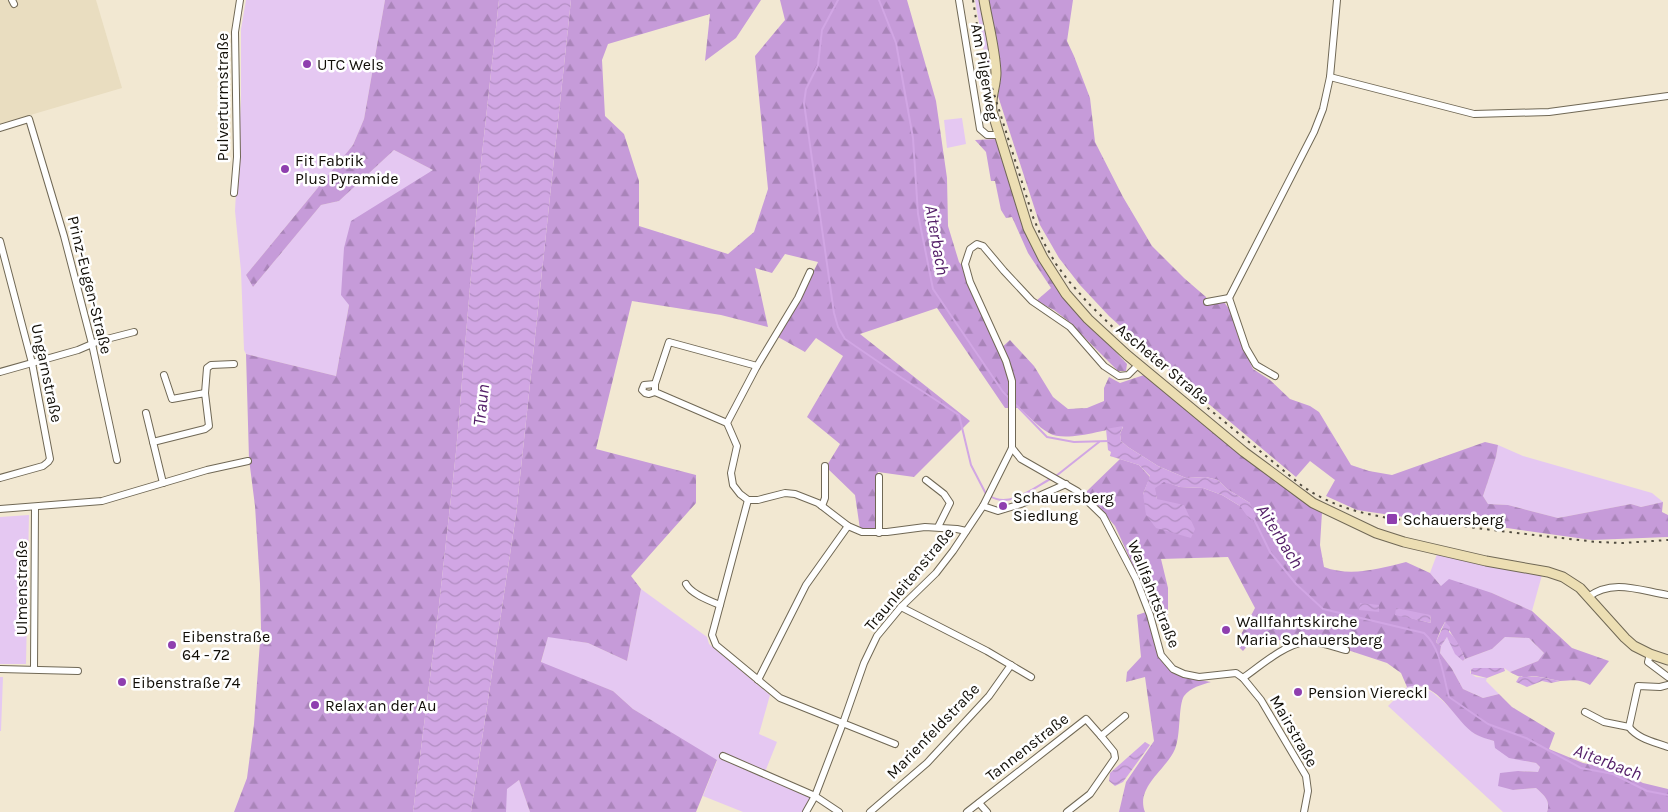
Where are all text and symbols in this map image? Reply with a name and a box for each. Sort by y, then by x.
street label: Am Pilgerweg [967,22,1003,122]
street label: Pulverturmstraße [213,33,232,161]
place label: UTC Wels [317,55,384,74]
marker: UTC Wels [301,58,313,70]
place label: Fit Fabrik Plus Pyramide [295,151,399,188]
marker: Fit Fabrik Plus Pyramide [279,163,291,175]
water label: Aiterbach [920,203,954,277]
street label: Prinz-Eugen-Straße [64,214,116,356]
street label: Ascheter Straße [1113,319,1213,409]
street label: Ungarnstraße [27,322,67,424]
water label: Traun [468,383,494,427]
place label: Schauersberg Siedlung [1013,488,1114,525]
marker: Schauersberg Siedlung [997,500,1009,512]
water label: Aiterbach [1252,500,1308,572]
place label: Schauersberg [1403,510,1504,529]
marker: Schauersberg [1385,512,1399,526]
street label: Traunleitenstraße [860,523,958,635]
street label: Wallfahrtstraße [1124,537,1184,651]
street label: Ulmenstraße [12,541,31,635]
place label: Wallfahrtskirche Maria Schauersberg [1236,612,1382,649]
marker: Wallfahrtskirche Maria Schauersberg [1220,624,1232,636]
place label: Eibenstraße 64 - 72 [182,627,270,664]
marker: Eibenstraße 64 - 72 [166,639,178,651]
place label: Eibenstraße 74 [132,673,240,692]
marker: Eibenstraße 74 [116,676,128,688]
street label: Marienfeldstraße [883,679,983,783]
place label: Pension Viereckl [1308,683,1428,702]
marker: Pension Viereckl [1292,686,1304,698]
street label: Mairstraße [1266,692,1322,770]
place label: Relax an der Au [325,696,437,715]
marker: Relax an der Au [309,699,321,711]
street label: Tannenstraße [982,709,1072,785]
water label: Aiterbach [1571,739,1645,785]

